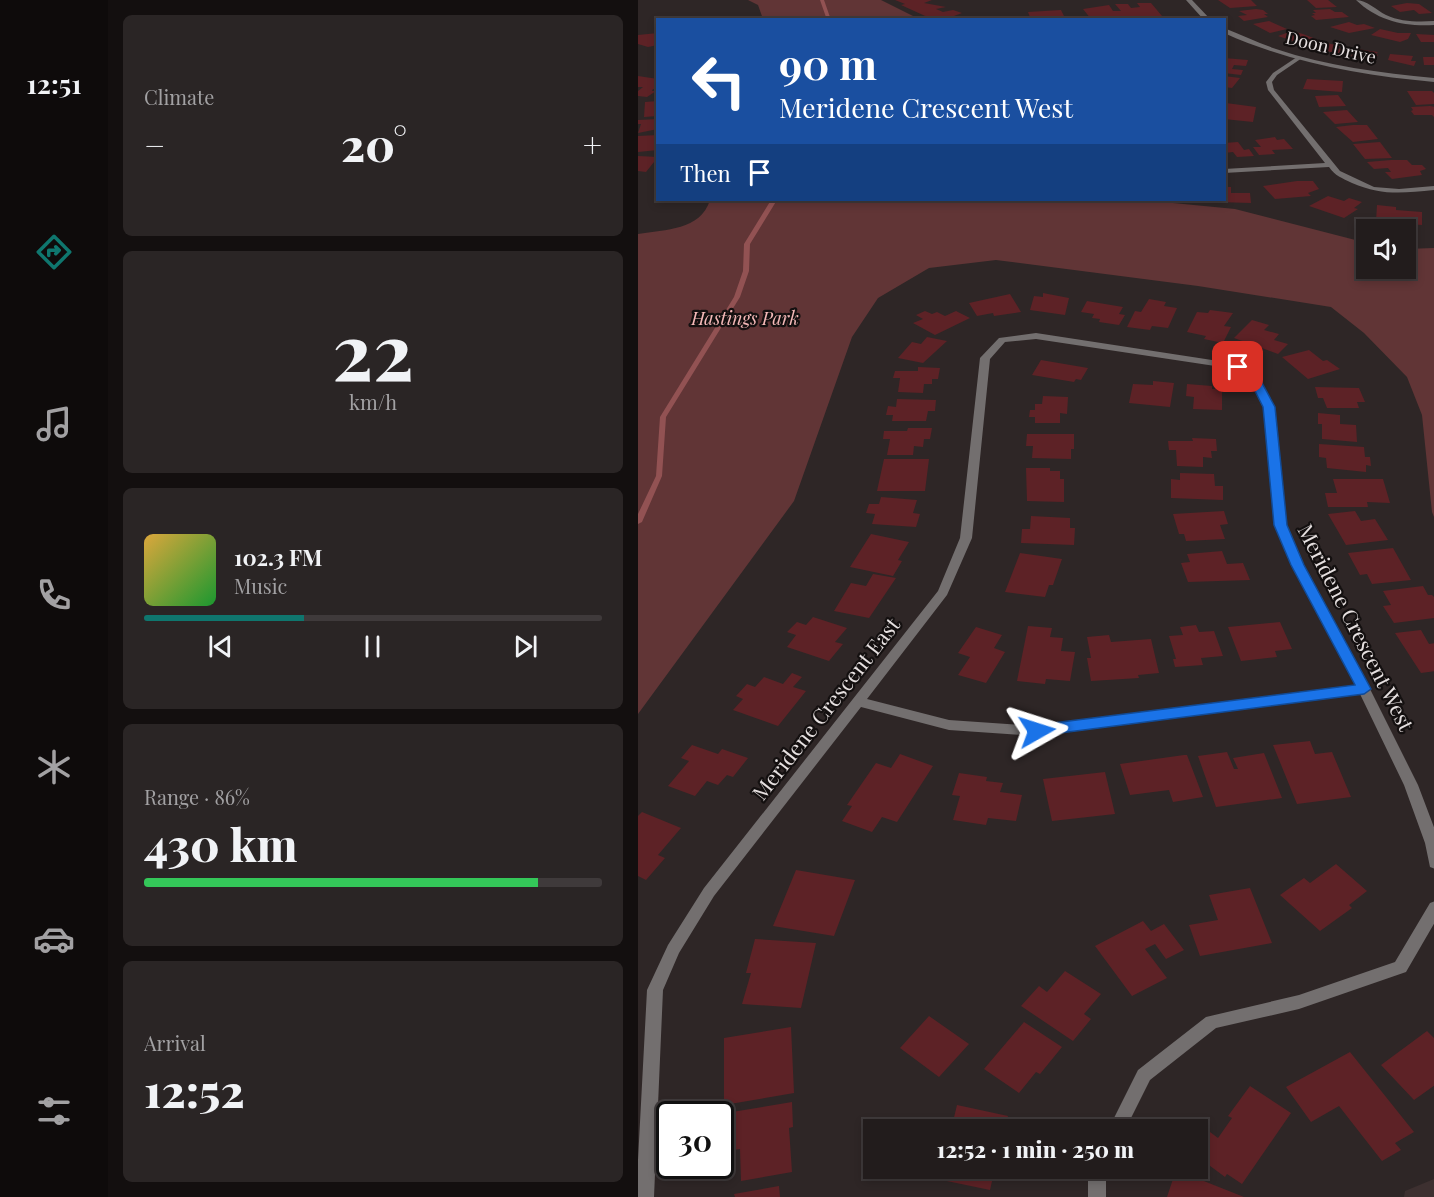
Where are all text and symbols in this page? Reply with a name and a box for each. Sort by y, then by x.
street label: Doon Drive [1283,25,1379,69]
text: 90 m [779,35,877,91]
icon: left [680,42,758,120]
text: 12:51 [26,65,82,101]
text: Climate [144,83,214,110]
text: Meridene Crescent West [779,89,1073,125]
text: 20° [341,113,407,173]
text: − [144,122,165,166]
text: + [583,122,602,166]
icon: arrive [743,156,776,189]
text: Then [680,158,731,188]
map controls [1356,219,1416,279]
button: sound [1356,219,1416,279]
icon: directions [33,231,75,273]
text: 22 [332,297,414,401]
park label: Hastings Park [690,306,799,330]
pin [1212,341,1263,392]
icon: arrive [1221,350,1254,383]
text: km/h [349,388,397,415]
icon: music [33,403,75,445]
street label: Meridene Crescent West [1293,519,1422,736]
text: 102.3 FM [234,542,323,572]
text: Music [234,572,287,599]
icon: phone [33,574,75,616]
street label: Meridene Crescent East [745,611,905,805]
icon: previous [204,630,237,663]
icon: pause [356,630,389,663]
icon: next [509,630,542,663]
position arrow [1005,699,1069,763]
icon: climate [33,746,75,788]
text: Range · 86% [144,783,250,810]
text: 430 km [144,813,298,873]
icon: car [33,918,75,960]
text: Arrival [144,1029,206,1056]
text: 12:52 [144,1059,245,1119]
icon: filters [33,1090,75,1132]
speed limit sign: 30 [656,1101,734,1179]
text: 12:52 · 1 min · 250 m [937,1134,1134,1164]

